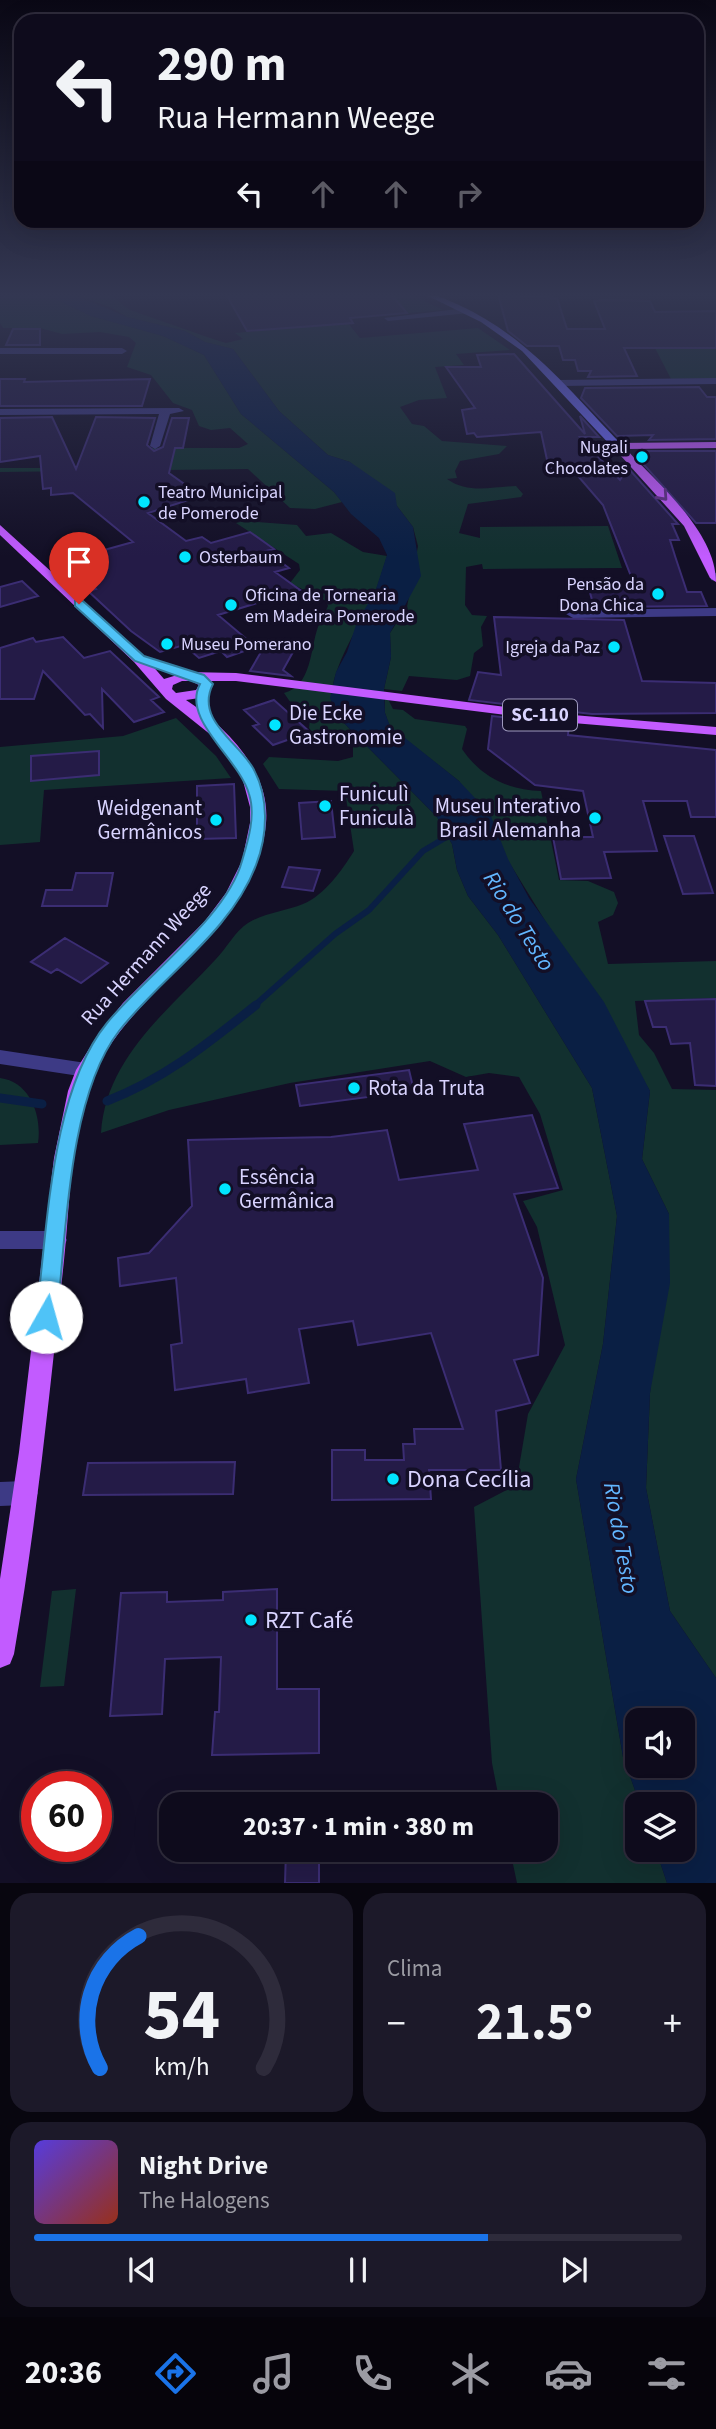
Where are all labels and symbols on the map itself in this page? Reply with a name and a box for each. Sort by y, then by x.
place label: Nugali Chocolates [545,435,628,481]
marker: Nugali Chocolates [634,449,650,465]
place label: Teatro Municipal de Pomerode [158,480,283,526]
one-way arrow [655,488,667,501]
marker: Teatro Municipal de Pomerode [136,494,152,510]
pin [49,532,109,604]
place label: Osterbaum [199,545,283,570]
marker: Osterbaum [177,549,193,565]
place label: Pensão da Dona Chica [559,572,644,618]
place label: Oficina de Tornearia em Madeira Pomerode [245,583,415,629]
marker: Pensão da Dona Chica [650,586,666,602]
marker: Oficina de Tornearia em Madeira Pomerode [223,597,239,613]
place label: Museu Pomerano [181,632,312,657]
place label: Igreja da Paz [505,635,600,660]
marker: Museu Pomerano [159,636,175,652]
marker: Igreja da Paz [606,639,622,655]
place label: Die Ecke Gastronomie [289,698,402,752]
road number: SC-110 [503,700,577,730]
marker: Die Ecke Gastronomie [267,717,283,733]
place label: Funiculì Funiculà [339,779,414,833]
place label: Museu Interativo Brasil Alemanha [435,791,581,845]
place label: Weidgenant Germânicos [97,793,202,847]
marker: Funiculì Funiculà [317,798,333,814]
marker: Museu Interativo Brasil Alemanha [587,810,603,826]
marker: Weidgenant Germânicos [208,812,224,828]
water label: Rio do Testo [475,864,563,978]
street label: Rua Hermann Weege [74,876,218,1032]
place label: Rota da Truta [368,1073,485,1103]
marker: Rota da Truta [346,1080,362,1096]
place label: Essência Germânica [239,1162,334,1216]
marker: Essência Germânica [217,1181,233,1197]
position arrow [9,1280,83,1354]
place label: Dona Cecília [407,1462,531,1497]
marker: Dona Cecília [385,1471,401,1487]
water label: Rio do Testo [595,1480,647,1596]
place label: RZT Café [265,1603,354,1638]
marker: RZT Café [243,1612,259,1628]
speed limit sign: 60 [21,1771,112,1862]

